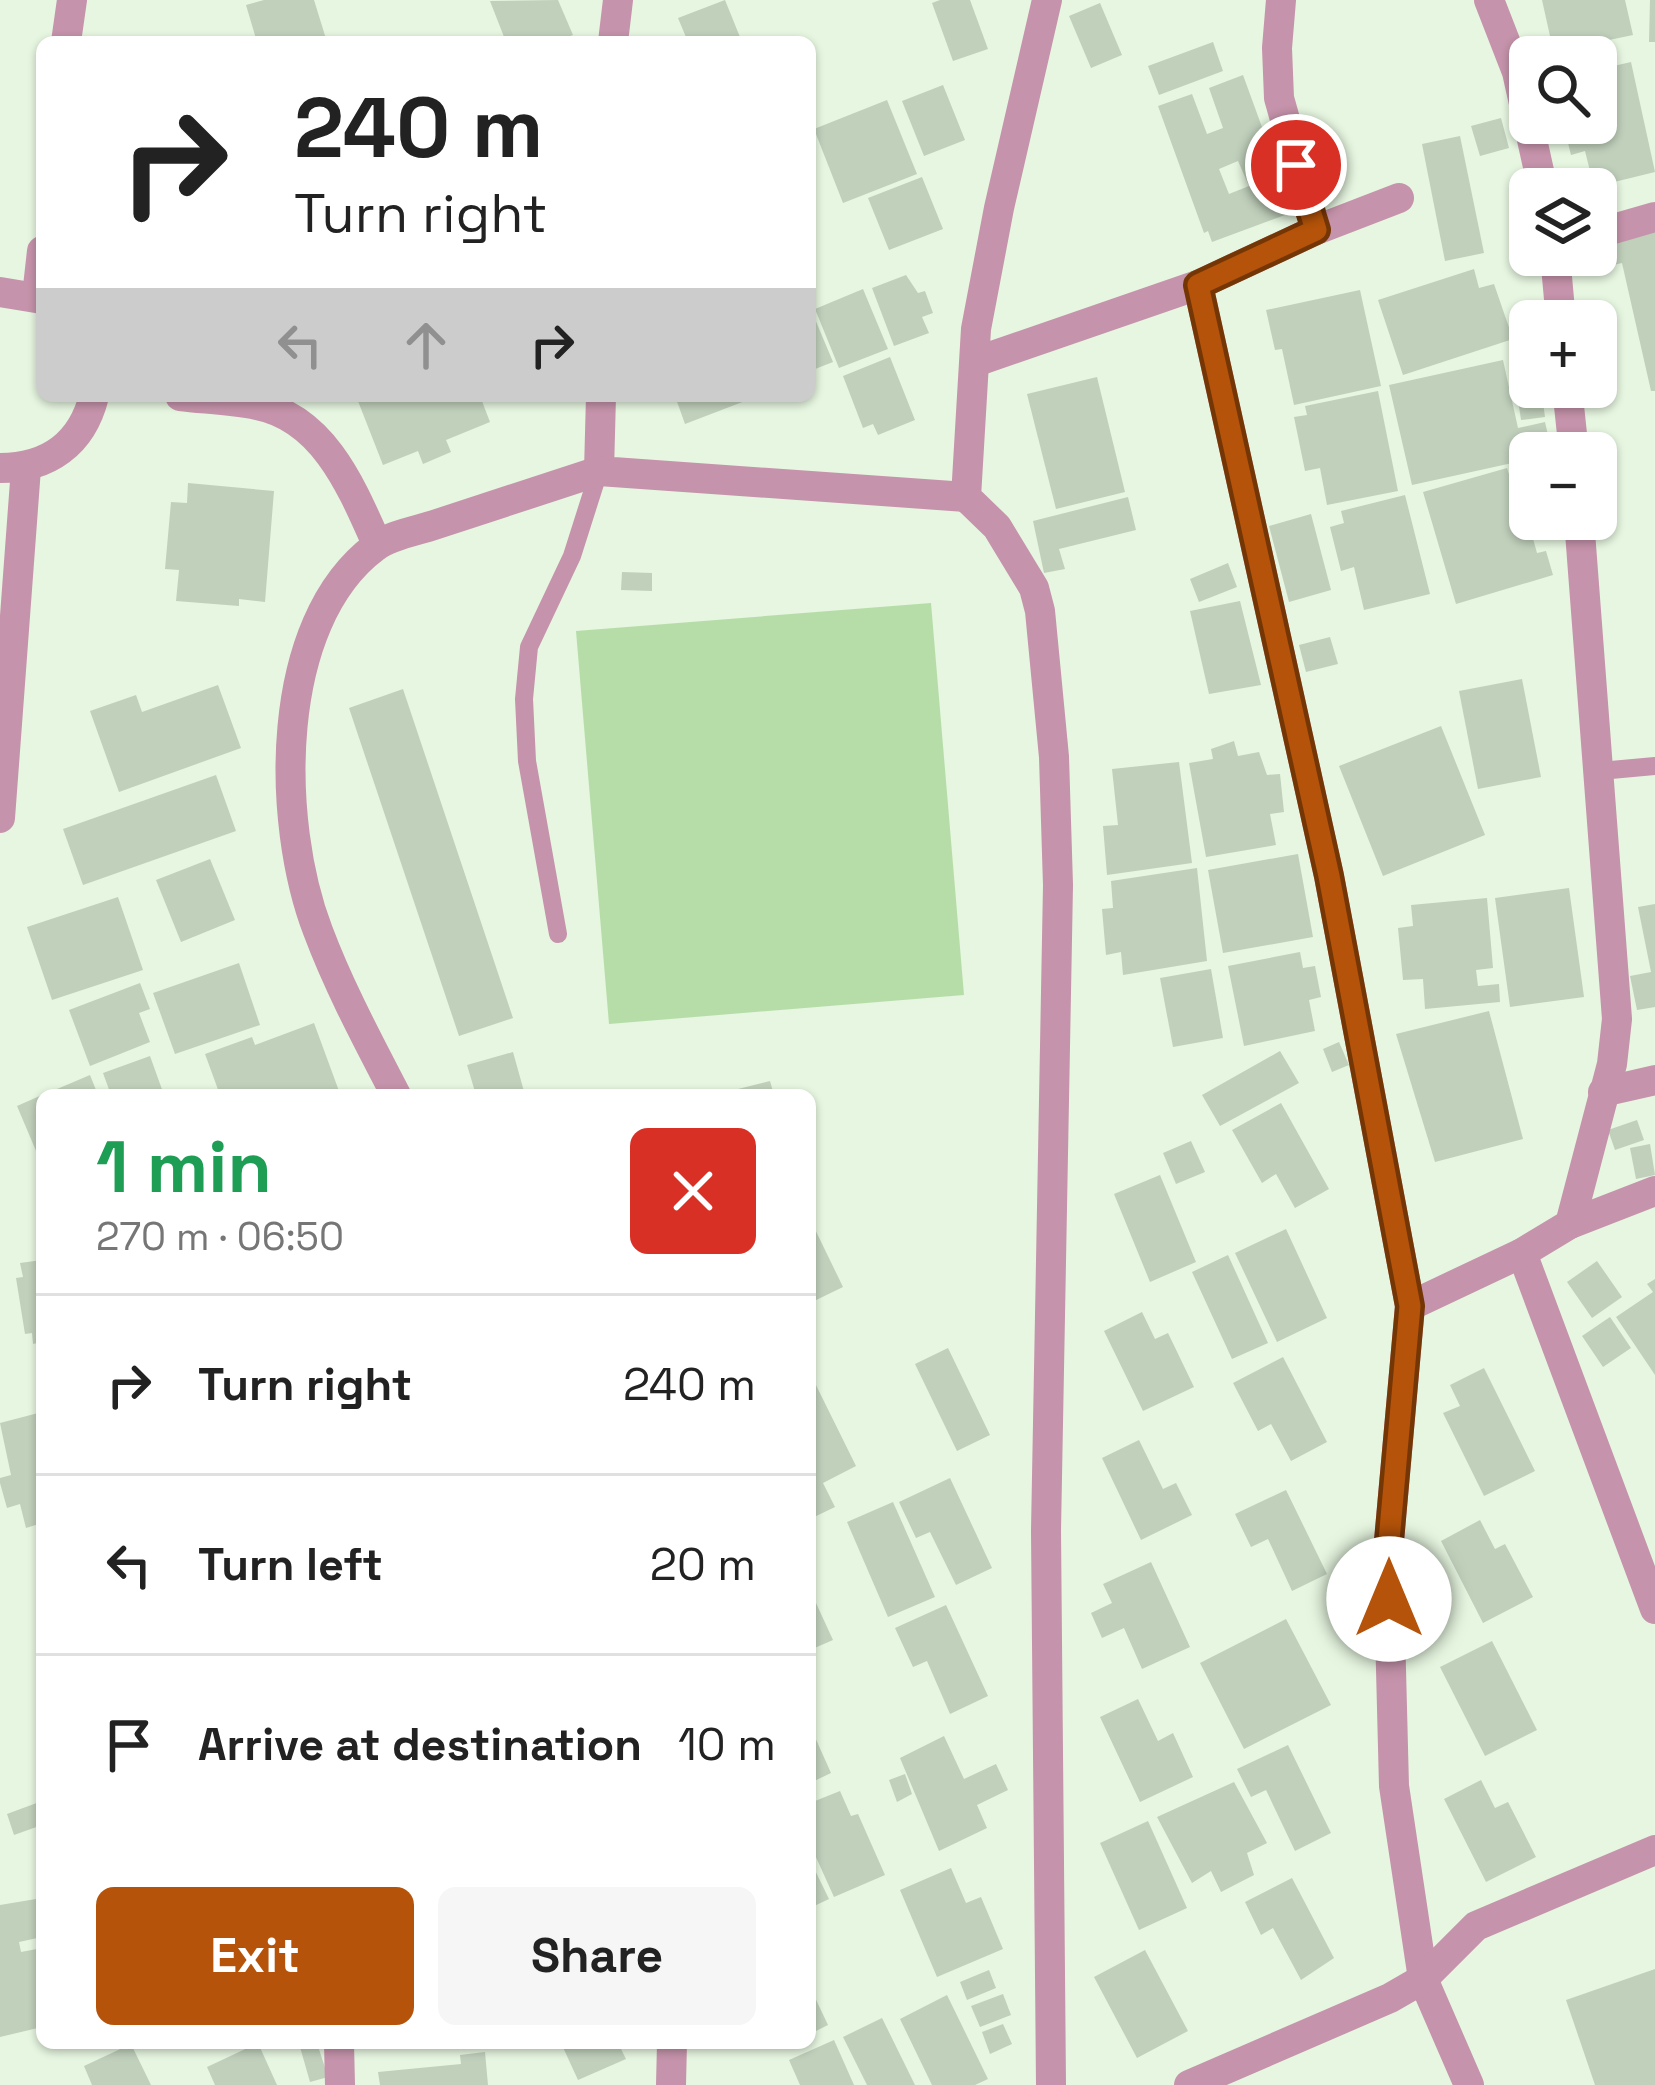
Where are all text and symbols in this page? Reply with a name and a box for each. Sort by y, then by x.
map controls [1509,36,1617,540]
button: search [1509,36,1617,144]
text: 240 m [294,74,543,182]
icon: right [96,84,252,240]
pin [1245,114,1347,216]
icon: arrive [1263,132,1329,198]
button: layers [1509,168,1617,276]
text: Turn right [294,179,547,248]
button: + [1509,300,1617,408]
icon: left [267,312,333,378]
icon: ahead [393,312,459,378]
icon: right [519,312,585,378]
button: − [1509,432,1617,540]
text: 1 min [96,1121,272,1213]
button: close [630,1128,756,1254]
text: 270 m · 06:50 [96,1212,344,1261]
icon: right [96,1352,162,1418]
text: Turn right [198,1356,412,1413]
text: 240 m [623,1356,756,1413]
icon: left [96,1532,162,1598]
text: Turn left [198,1536,383,1593]
text: 20 m [650,1536,756,1593]
position arrow [1326,1536,1452,1662]
icon: arrive [96,1712,162,1778]
text: Arrive at destination [198,1716,642,1773]
text: 10 m [678,1716,776,1773]
button: Exit [96,1887,414,2025]
button: Share [438,1887,756,2025]

